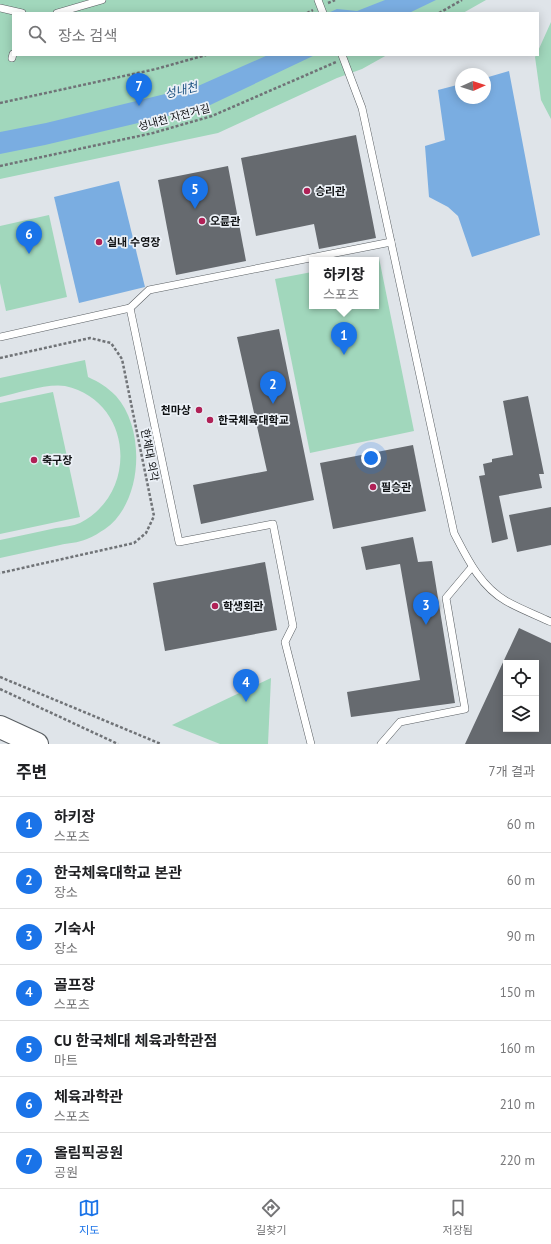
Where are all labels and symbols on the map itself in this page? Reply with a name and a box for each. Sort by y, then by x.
north arrow [455,68,491,104]
pin: 7 [126,73,152,106]
water label: 성내천 [163,78,201,101]
street label: 성내천 자전거길 [137,101,211,133]
pin: 5 [182,176,208,209]
place label: 승리관 [315,184,345,198]
marker: 승리관 [302,186,312,196]
place label: 오륜관 [210,214,240,228]
marker: 오륜관 [197,216,207,226]
pin: 6 [16,221,42,254]
place label: 실내 수영장 [107,235,160,249]
marker: 실내 수영장 [94,237,104,247]
pin: 1 [331,322,357,355]
pin: 2 [260,371,286,404]
place label: 천마상 [161,403,191,417]
marker: 천마상 [194,405,204,415]
place label: 한국체육대학교 [218,413,289,427]
marker: 한국체육대학교 [205,415,215,425]
street label: 한체대 외각 [138,427,162,483]
your location [361,448,381,468]
place label: 축구장 [42,453,72,467]
marker: 축구장 [29,455,39,465]
place label: 필승관 [381,480,411,494]
marker: 필승관 [368,482,378,492]
pin: 3 [413,592,439,625]
place label: 학생회관 [223,599,263,613]
marker: 학생회관 [210,601,220,611]
pin: 4 [233,669,259,702]

